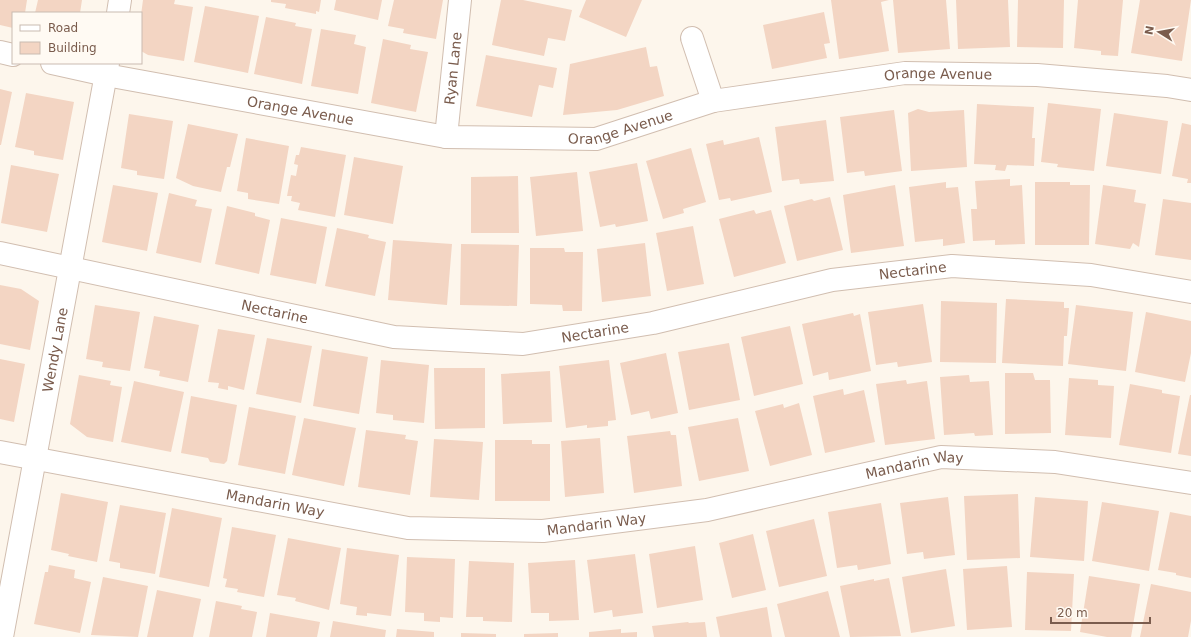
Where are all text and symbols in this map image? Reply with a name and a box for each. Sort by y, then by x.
legend [12,12,142,64]
north arrow [1139,12,1179,52]
text: Road [48,21,78,35]
text: N [1142,24,1157,36]
street label: Ryan Lane [441,31,465,106]
text: Building [48,41,97,55]
street label: Orange Avenue [883,64,992,84]
street label: Orange Avenue [246,93,355,128]
street label: Orange Avenue [568,107,675,147]
street label: Nectarine [878,259,947,282]
street label: Nectarine [240,297,310,327]
street label: Wendy Lane [39,306,71,394]
street label: Nectarine [560,319,630,346]
street label: Mandarin Way [864,448,964,482]
street label: Mandarin Way [225,486,326,520]
street label: Mandarin Way [546,510,647,538]
scale bar [1051,599,1150,625]
text: 20 m [1057,606,1088,620]

